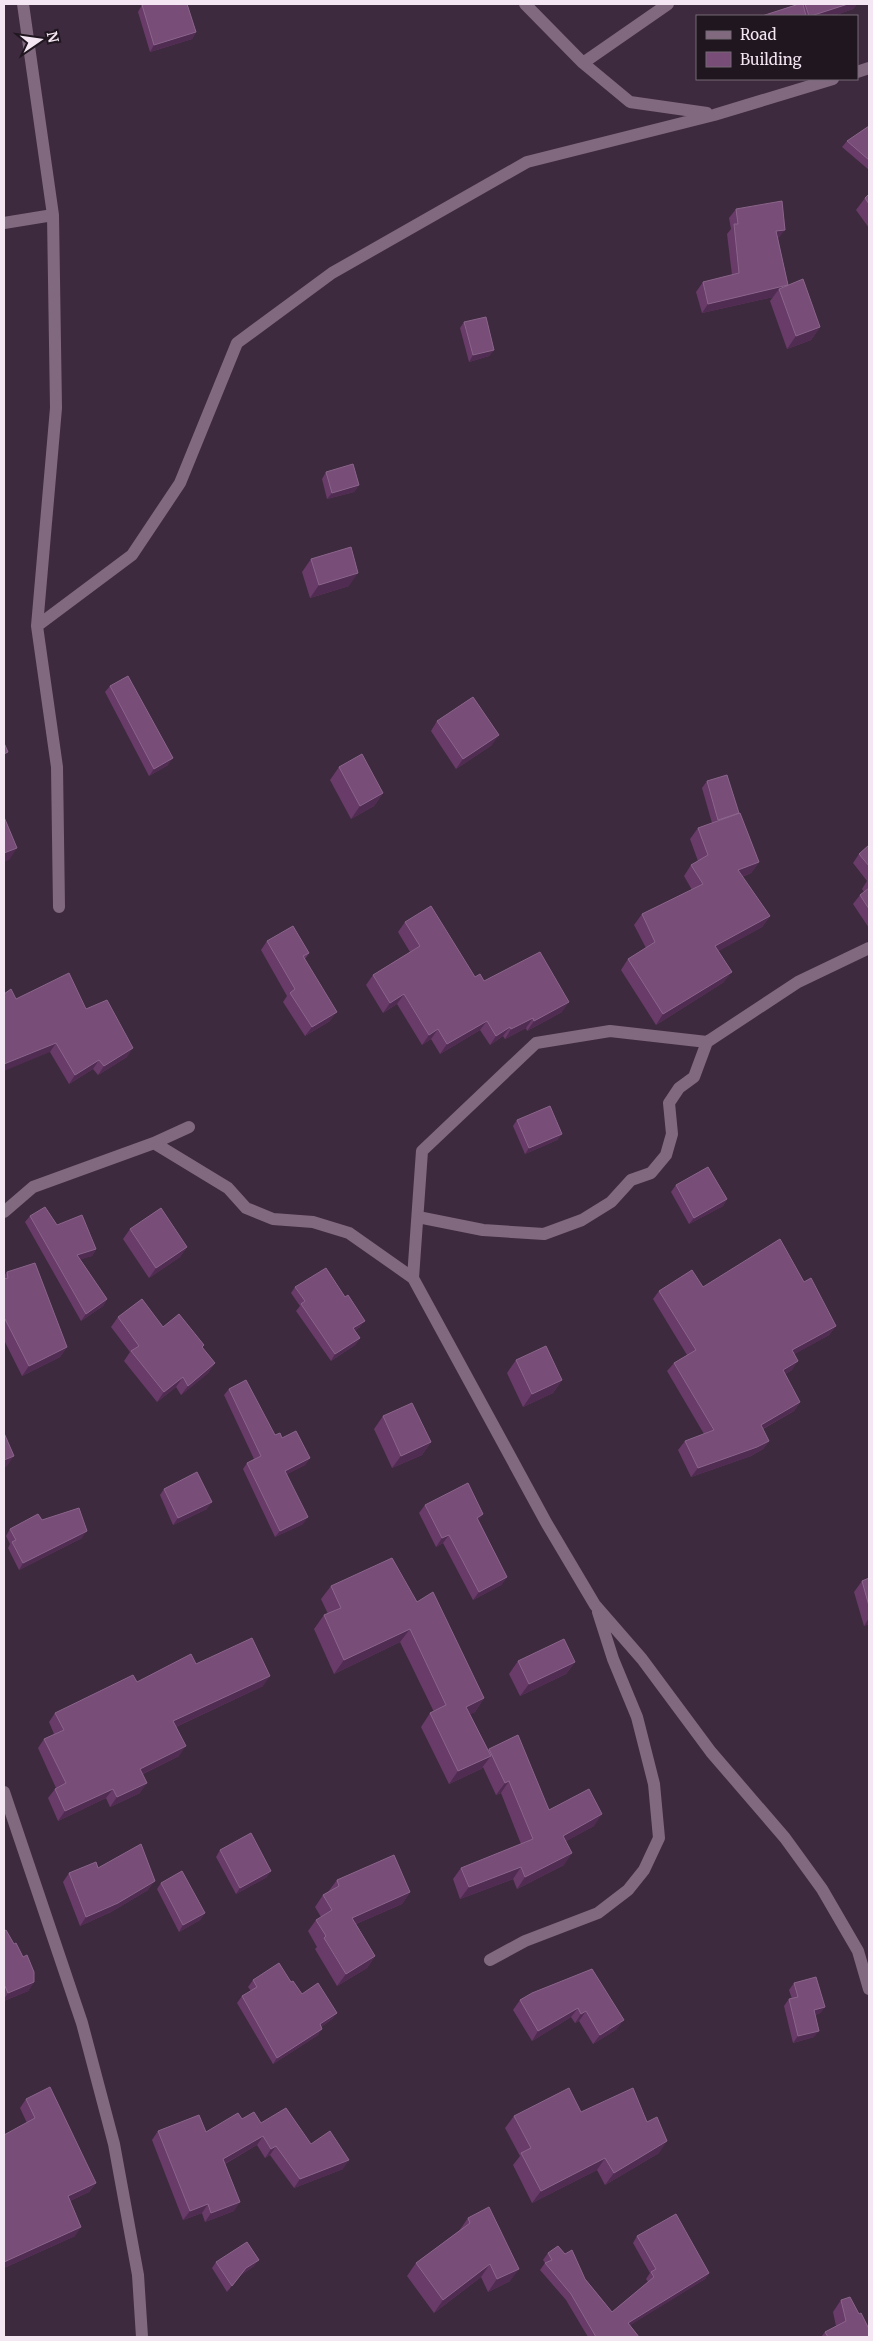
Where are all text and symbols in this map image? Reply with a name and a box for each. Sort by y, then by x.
north arrow [15,15,65,65]
legend [696,15,858,80]
text: Road [740,25,776,44]
text: N [43,30,63,44]
text: Building [740,50,802,69]

